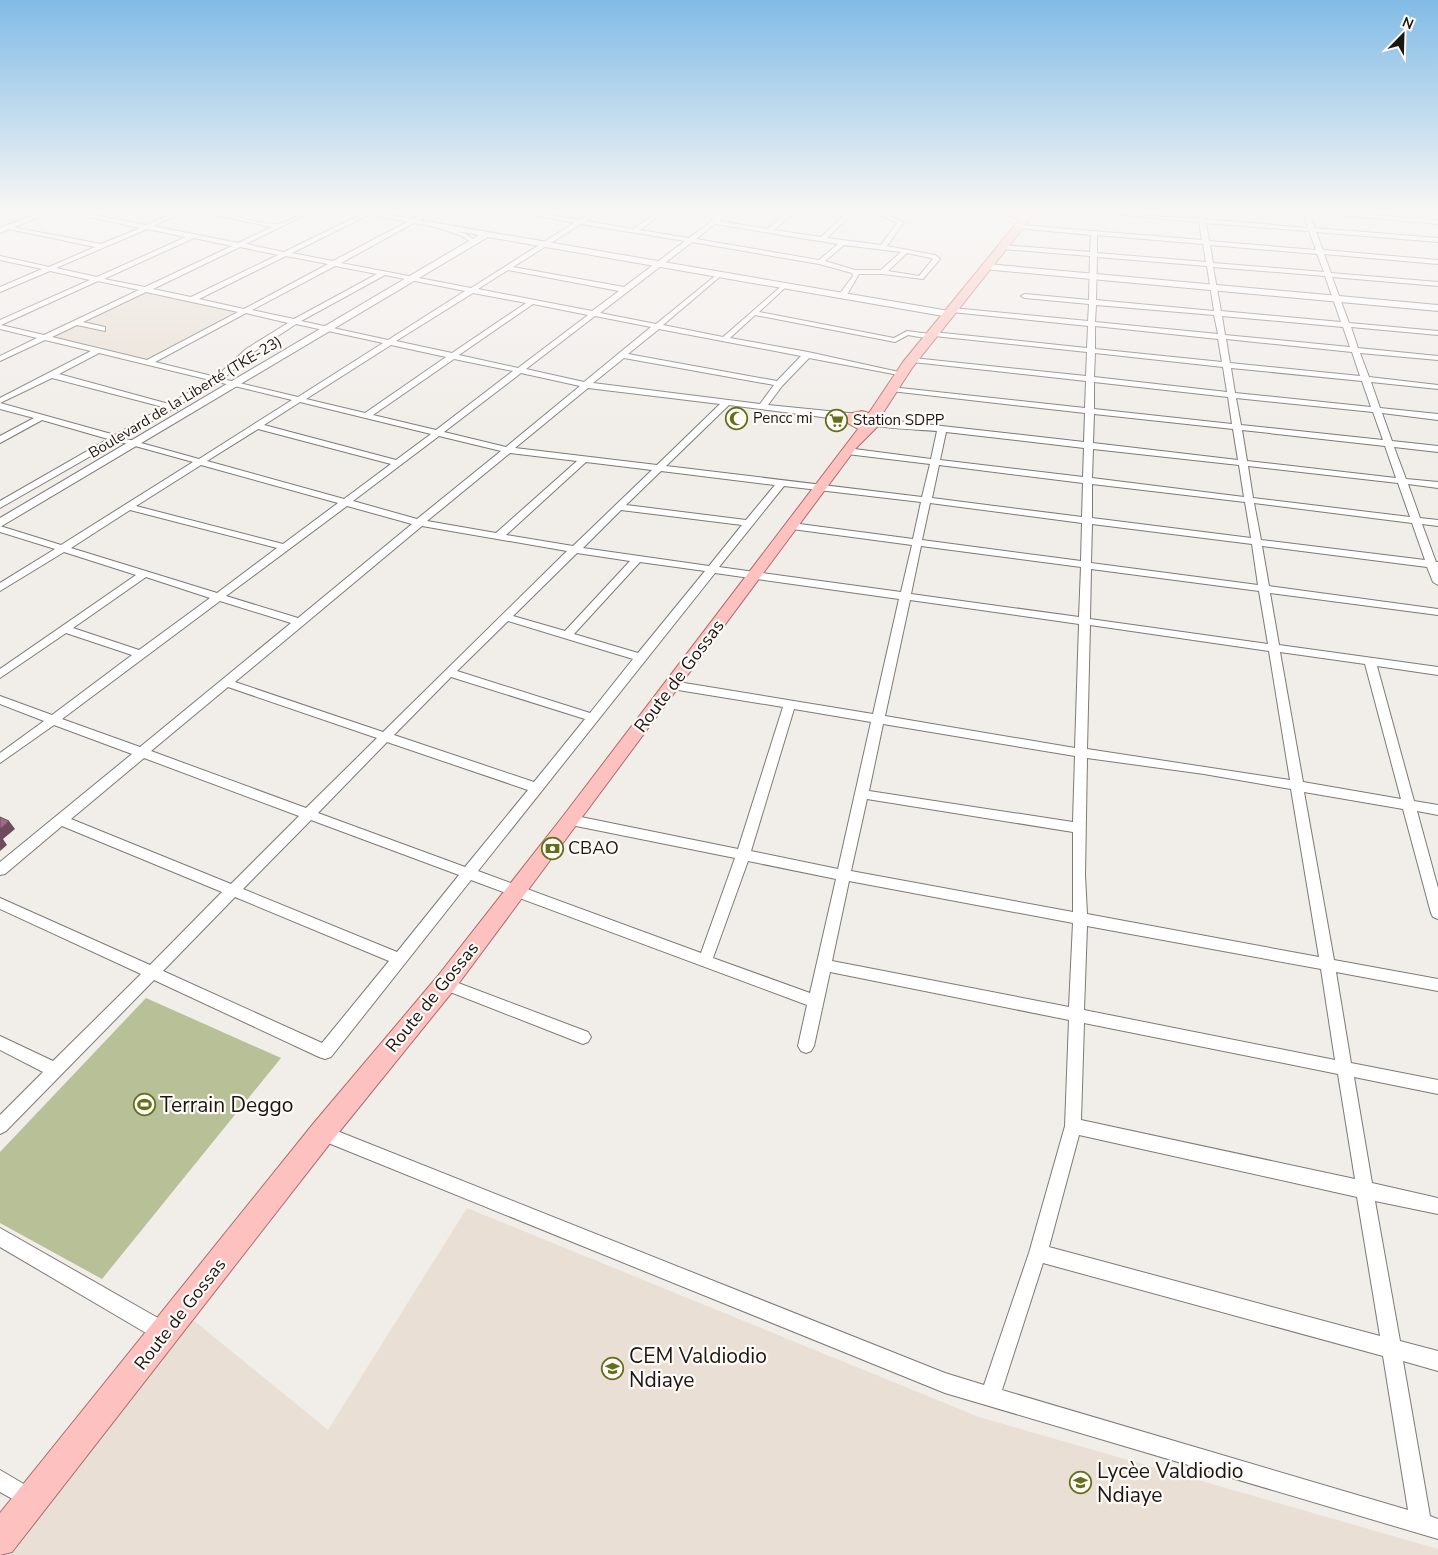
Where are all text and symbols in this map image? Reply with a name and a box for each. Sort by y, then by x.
north arrow [1378,10,1428,60]
text: N [1399,13,1416,34]
street label: Boulevard de la Liberté (TKE-23) [85,331,285,463]
mosque icon: Pencc mi [725,406,749,430]
place label: Pencc mi [753,408,813,428]
supermarket icon: Station SDPP [825,408,849,432]
place label: Station SDPP [853,410,945,430]
street label: Route de Gossas [629,615,729,737]
bank icon: CBAO [540,836,564,860]
place label: CBAO [568,836,619,860]
street label: Route de Gossas [380,937,484,1057]
place label: Terrain Deggo [160,1091,294,1119]
sports icon: Terrain Deggo [132,1093,156,1117]
street label: Route de Gossas [129,1253,231,1375]
place label: CEM Valdiodio Ndiaye [629,1342,767,1394]
school or university icon: CEM Valdiodio Ndiaye [601,1356,625,1380]
place label: Lycèe Valdiodio Ndiaye [1097,1457,1244,1509]
school or university icon: Lycèe Valdiodio Ndiaye [1069,1471,1093,1495]

